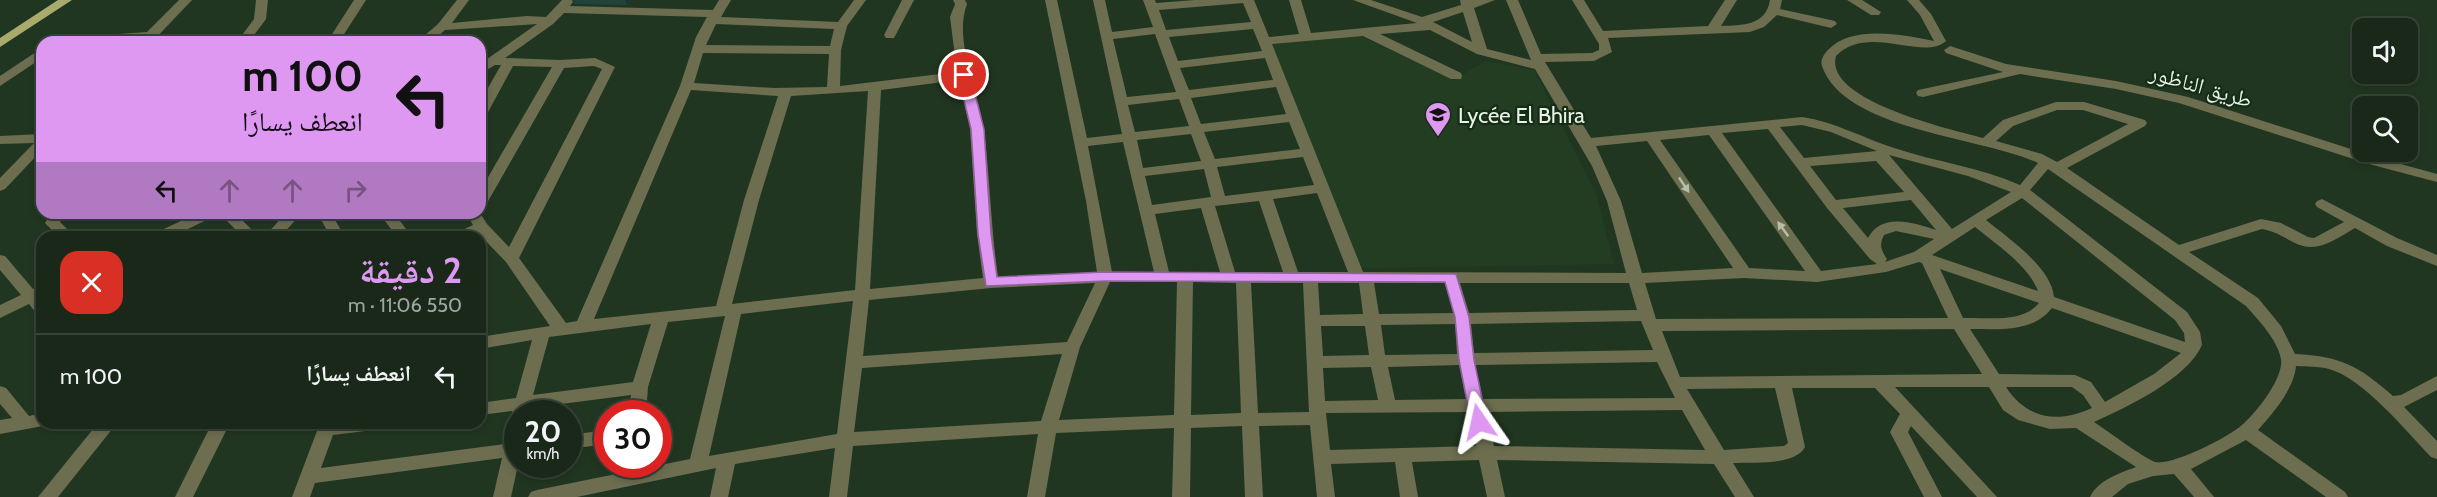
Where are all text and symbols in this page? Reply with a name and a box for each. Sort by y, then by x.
map controls [2352,18,2418,162]
button: sound [2352,18,2418,84]
pin [938,49,989,100]
text: 100 m [242,50,363,102]
icon: arrive [947,58,980,91]
street label: طريق الناظور [2146,58,2255,113]
icon: left [384,60,462,138]
button: search [2352,96,2418,162]
school or university icon: Lycée El Bhira [1423,100,1453,138]
place label: Lycée El Bhira [1458,102,1585,129]
text: انعطف يسارًا [242,105,363,138]
icon: left [150,174,183,207]
icon: ahead [213,174,246,207]
icon: ahead [276,174,309,207]
icon: right [339,174,372,207]
one-way arrow [1678,177,1690,193]
one-way arrow [1777,222,1789,238]
text: 2 دقيقة [359,248,462,292]
button: close [60,251,123,314]
text: 550 m · 11:06 [348,293,462,317]
text: انعطف يسارًا [306,360,411,387]
icon: left [429,360,462,393]
text: 100 m [60,363,122,390]
position arrow [1447,390,1511,454]
speed limit sign: 30 [594,400,672,478]
text: 20 [524,413,562,450]
text: km/h [527,445,559,463]

